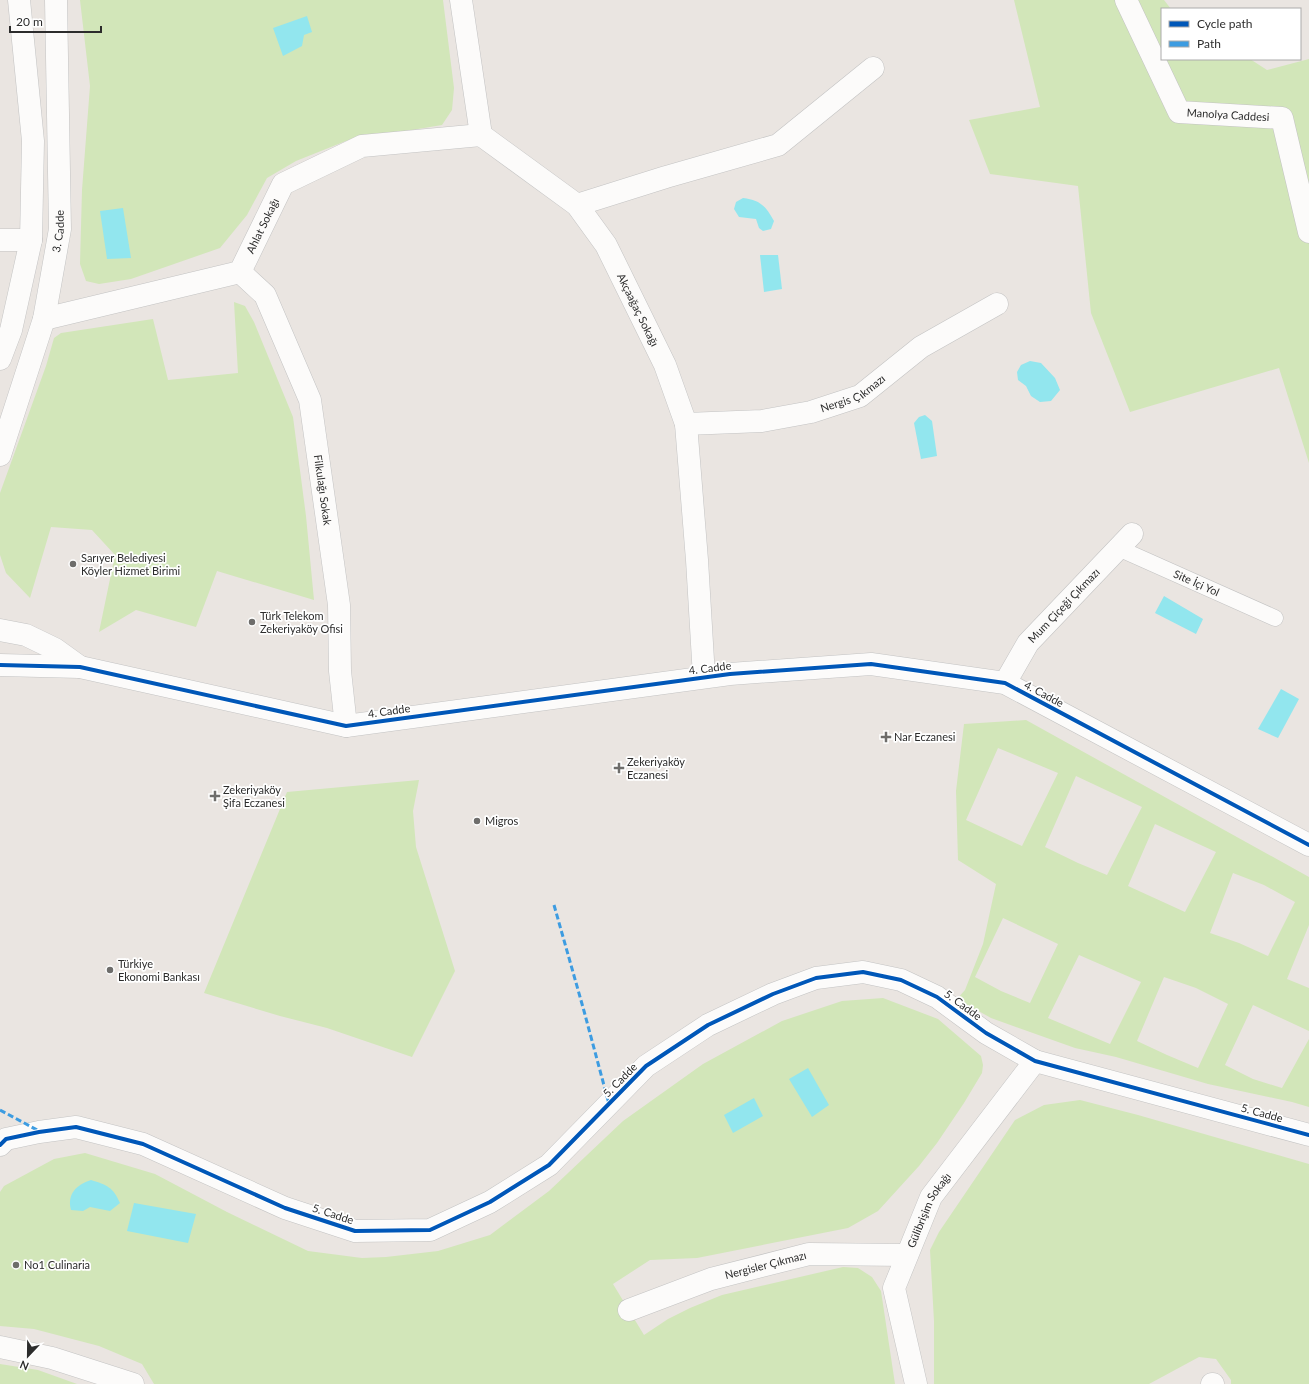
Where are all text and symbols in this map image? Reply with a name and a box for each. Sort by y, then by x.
scale bar [10,8,101,34]
legend [1161,8,1301,60]
text: 20 m [16,14,43,29]
text: Cycle path [1197,16,1252,31]
text: Path [1197,36,1221,51]
street label: Manolya Caddesi [1186,105,1270,123]
street label: Ahlat Sokağı [243,196,281,255]
street label: 3. Cadde [49,210,66,253]
street label: Akçaağaç Sokağı [615,271,662,348]
street label: Nergis Çıkmazı [819,372,887,415]
street label: Filkulağı Sokak [312,454,335,526]
place label: Sarıyer Belediyesi Köyler Hizmet Birimi [81,551,180,577]
marker: Sarıyer Belediyesi Köyler Hizmet Birimi [68,559,78,569]
street label: Mum Çiçeği Çıkmazı [1025,565,1102,645]
street label: Site İçi Yol [1172,567,1222,598]
place label: Türk Telekom Zekeriyaköy Ofisi [260,609,343,635]
marker: Türk Telekom Zekeriyaköy Ofisi [247,617,257,627]
street label: 4. Cadde [688,658,732,677]
street label: 4. Cadde [1022,678,1066,709]
street label: 4. Cadde [367,701,411,720]
place label: Nar Eczanesi [894,730,956,743]
marker: Nar Eczanesi [881,732,891,742]
place label: Zekeriyaköy Eczanesi [627,755,685,781]
marker: Zekeriyaköy Eczanesi [614,763,624,773]
place label: Zekeriyaköy Şifa Eczanesi [223,783,285,809]
marker: Zekeriyaköy Şifa Eczanesi [210,791,220,801]
place label: Migros [485,814,519,827]
marker: Migros [472,816,482,826]
place label: Türkiye Ekonomi Bankası [118,957,200,983]
marker: Türkiye Ekonomi Bankası [105,965,115,975]
street label: 5. Cadde [942,987,985,1023]
street label: 5. Cadde [600,1060,639,1099]
street label: 5. Cadde [1240,1101,1285,1124]
street label: Gülibrişim Sokağı [904,1170,953,1250]
street label: 5. Cadde [311,1201,356,1226]
street label: Nergisler Çıkmazı [723,1248,808,1281]
place label: No1 Culinaria [24,1258,90,1271]
marker: No1 Culinaria [11,1260,21,1270]
north arrow [8,1336,48,1376]
text: N [18,1358,30,1373]

